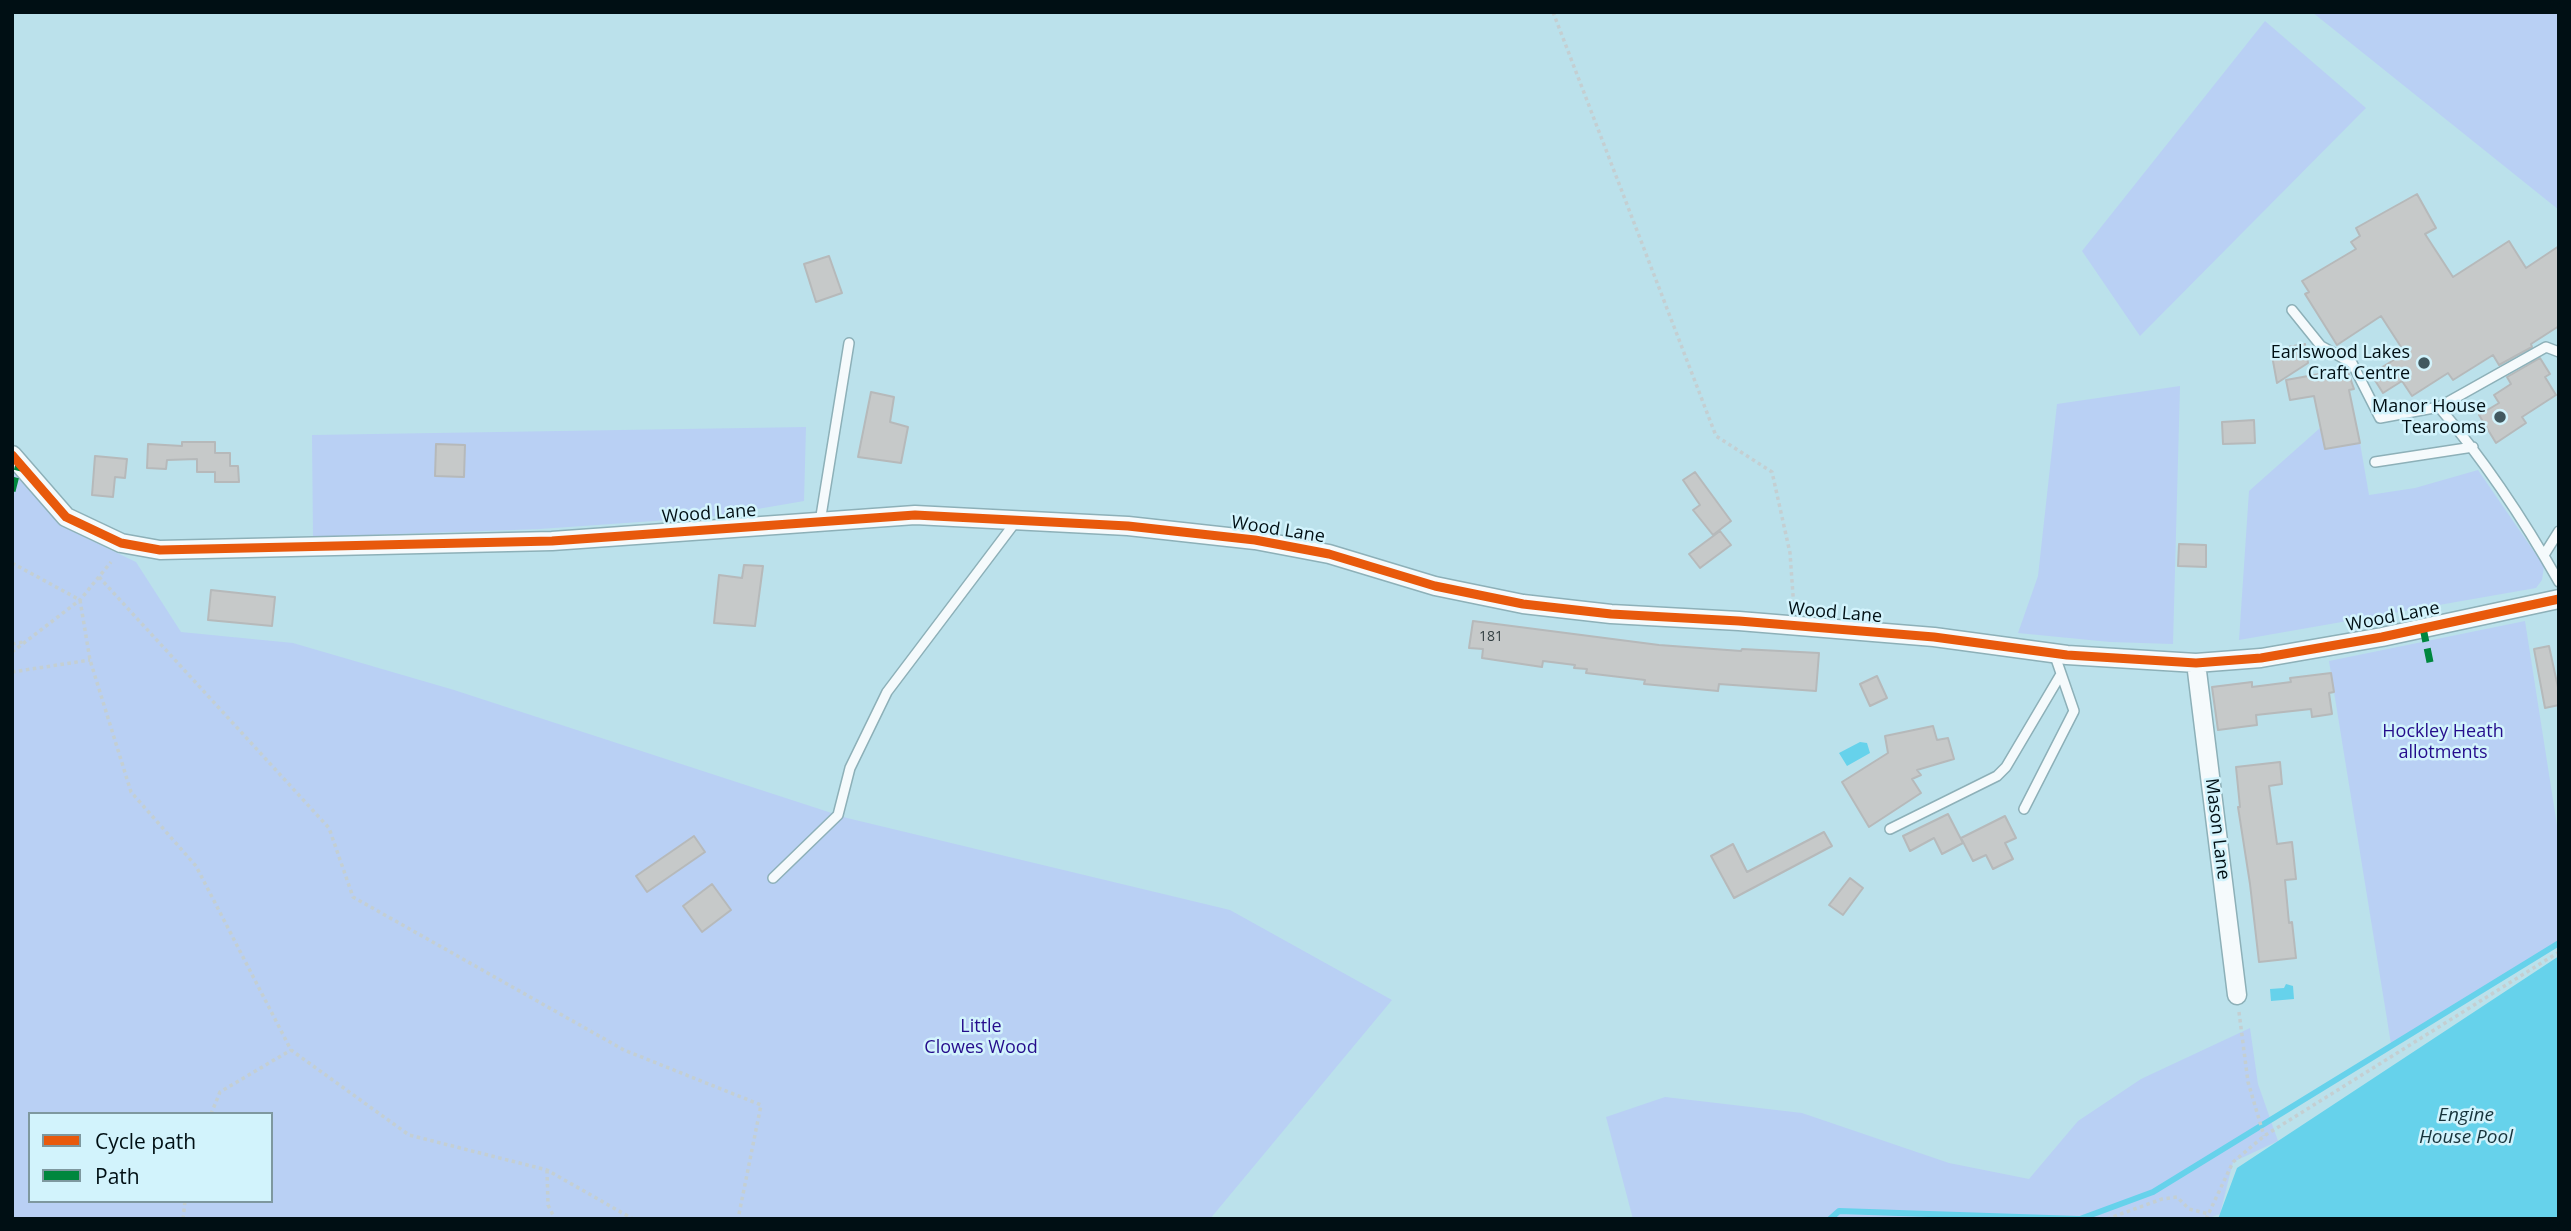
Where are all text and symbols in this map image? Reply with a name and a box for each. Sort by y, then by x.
place label: Earlswood Lakes Craft Centre [2271,342,2410,384]
marker: Earlswood Lakes Craft Centre [2416,355,2432,371]
place label: Manor House Tearooms [2372,396,2486,438]
marker: Manor House Tearooms [2492,409,2508,425]
street label: Wood Lane [661,500,757,528]
street label: Wood Lane [1230,512,1326,548]
street label: Wood Lane [2345,597,2441,637]
street label: Wood Lane [1787,598,1883,628]
house number: 181 [1479,629,1503,645]
park label: Hockley Heath allotments [2382,721,2504,764]
street label: Mason Lane [2200,777,2234,881]
park label: Little Clowes Wood [924,1016,1038,1058]
water label: Engine House Pool [2419,1105,2513,1149]
legend [28,1112,273,1203]
text: Cycle path [95,1127,196,1155]
text: Path [95,1162,140,1190]

